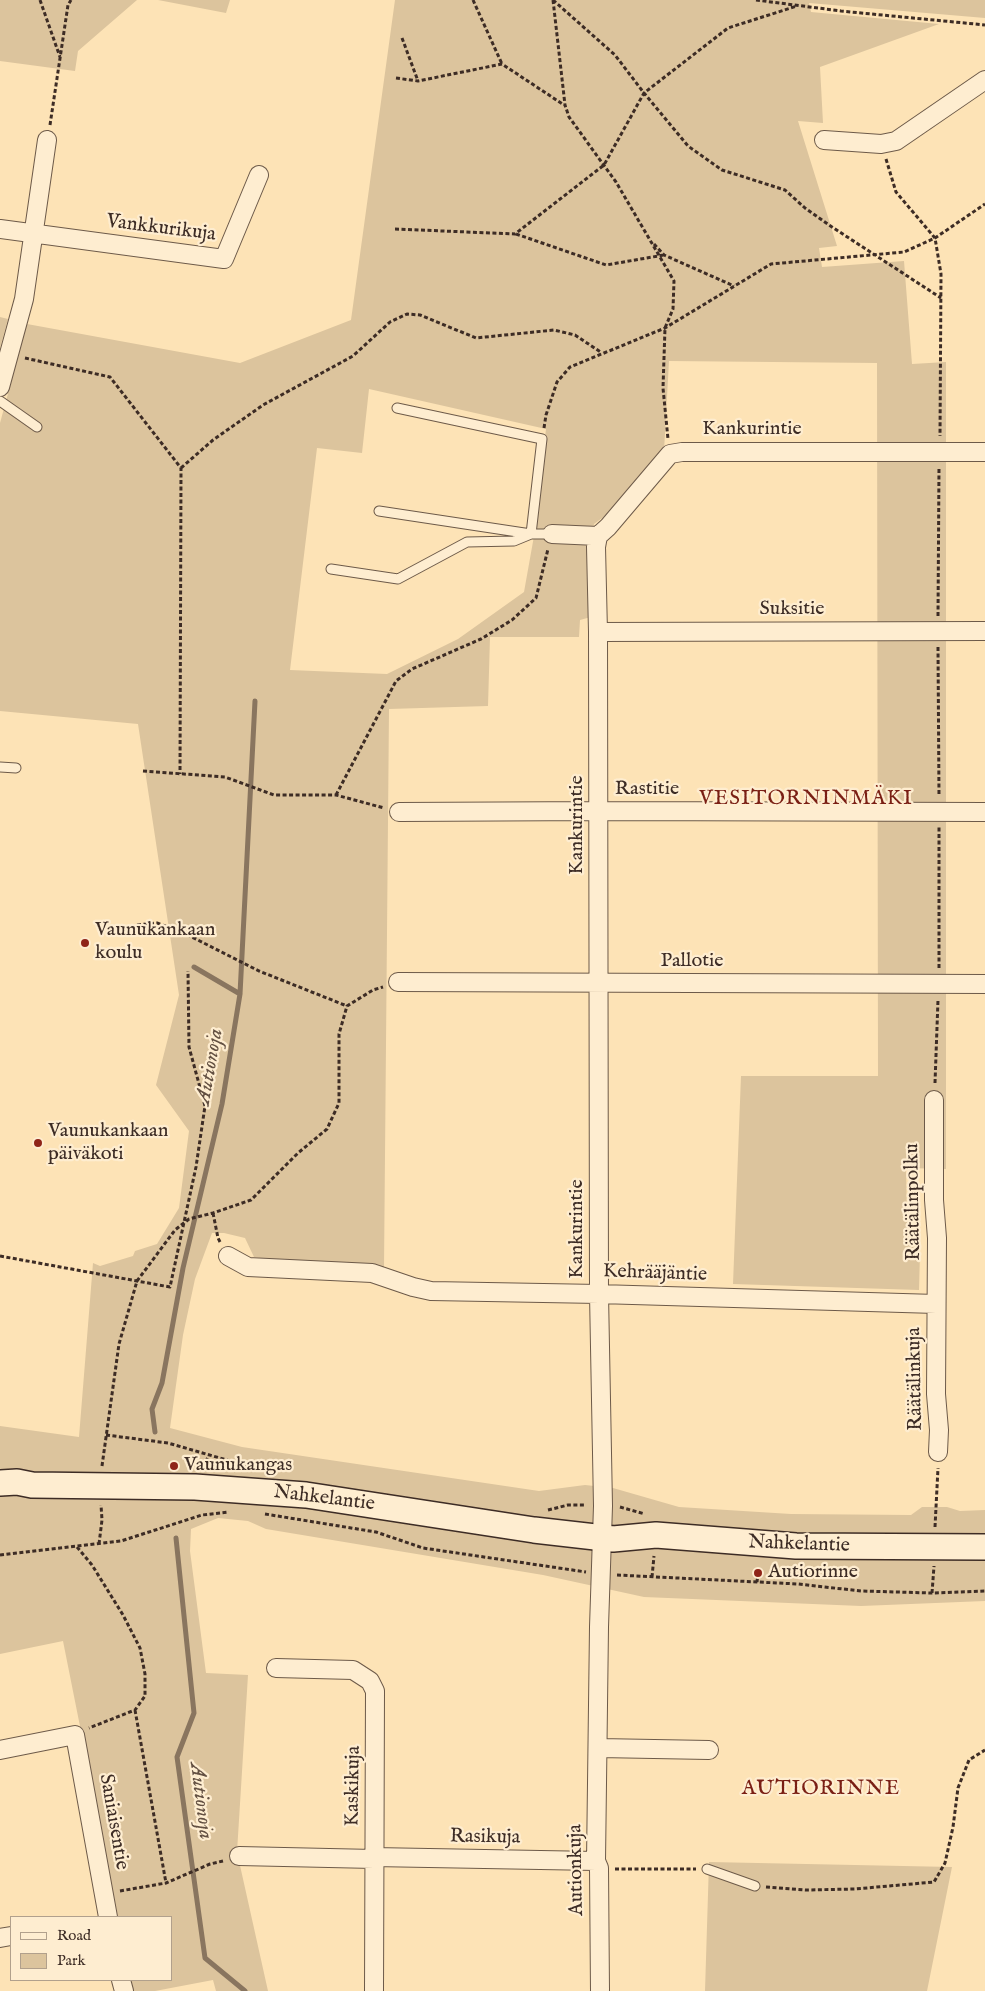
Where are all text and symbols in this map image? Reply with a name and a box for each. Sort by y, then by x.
street label: Vankkurikuja [105,210,217,248]
street label: Kankurintie [702,418,802,442]
street label: Suksitie [760,598,824,622]
street label: Kankurintie [566,775,590,875]
street label: Rastitie [615,778,679,802]
district label: VESITORNINMÄKI [697,787,915,813]
place label: Vaunukankaan koulu [95,919,215,966]
marker: Vaunukankaan koulu [79,937,91,949]
street label: Pallotie [660,950,724,974]
water label: Autionoja [192,1027,230,1107]
place label: Vaunukankaan päiväkoti [48,1120,168,1167]
marker: Vaunukankaan päiväkoti [32,1137,44,1149]
street label: Räätälinpolku [901,1143,927,1261]
street label: Kankurintie [566,1179,590,1279]
street label: Kehrääjäntie [603,1260,707,1288]
street label: Räätälinkuja [903,1327,929,1431]
place label: Vaunukangas [184,1454,292,1478]
marker: Vaunukangas [168,1460,180,1472]
street label: Nahkelantie [272,1481,376,1517]
street label: Nahkelantie [748,1531,850,1559]
place label: Autiorinne [768,1561,858,1585]
marker: Autiorinne [752,1567,764,1579]
street label: Kaskikuja [341,1745,367,1827]
water label: Autionoja [183,1761,217,1841]
street label: Saniaisentie [93,1772,133,1872]
district label: AUTIORINNE [741,1777,901,1803]
street label: Autionkuja [564,1824,590,1916]
street label: Rasikuja [449,1825,521,1851]
legend [10,1916,172,1981]
text: Road [57,1926,91,1945]
text: Park [57,1951,86,1970]

